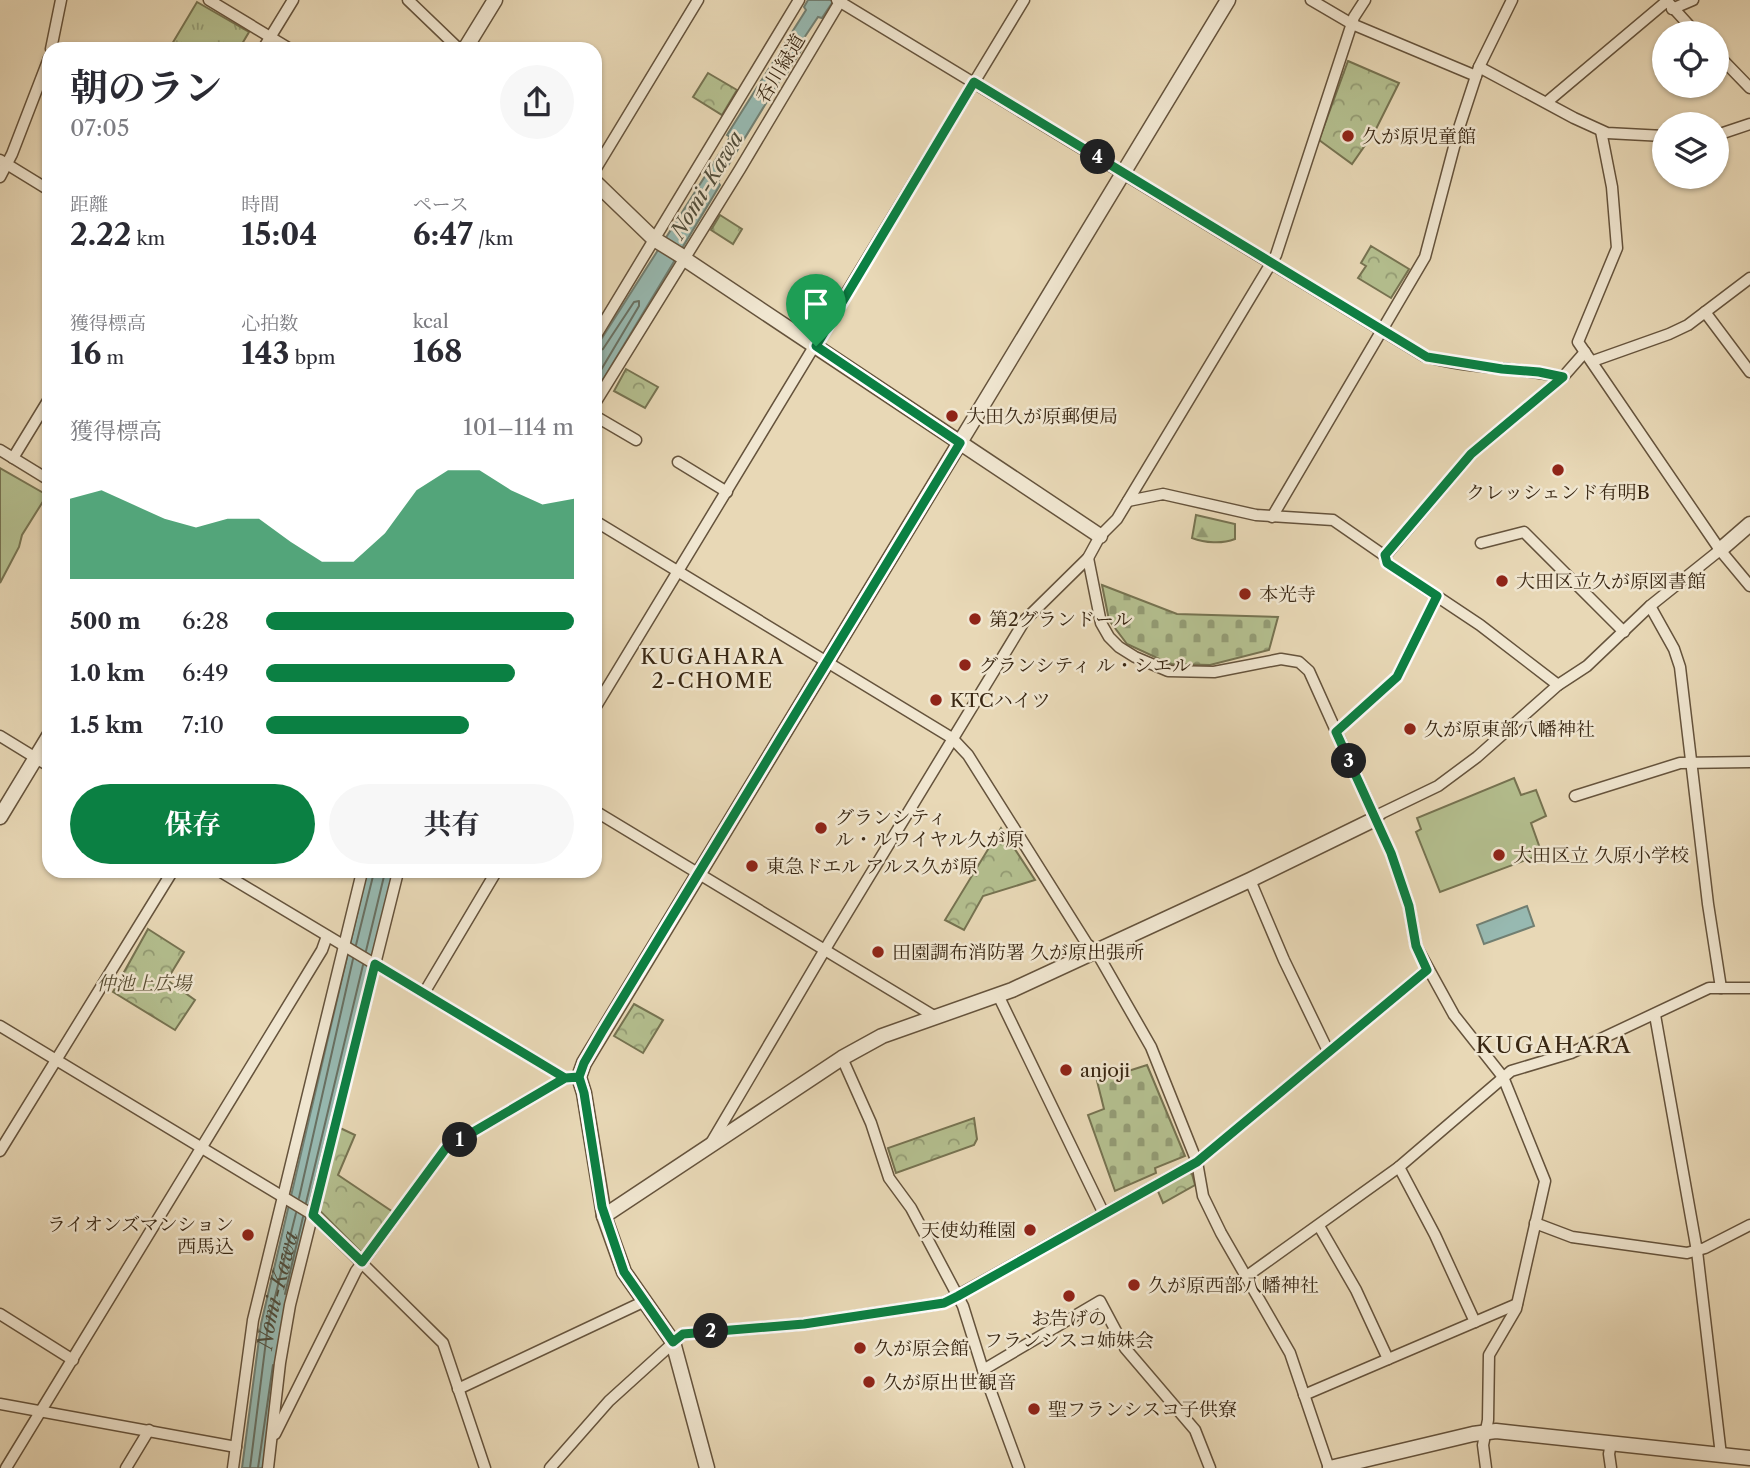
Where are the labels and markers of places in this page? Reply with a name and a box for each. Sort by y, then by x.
place label: 久が原児童館 [1362,125,1476,148]
marker: 久が原児童館 [1340,128,1356,144]
pin: 4 [1080,140,1116,174]
pin [786,274,846,346]
place label: 大田久が原郵便局 [966,405,1118,428]
marker: 大田久が原郵便局 [944,408,960,424]
marker: クレッシェンド有明B [1550,462,1566,478]
place label: クレッシェンド有明B [1466,481,1650,504]
place label: 大田区立久が原図書館 [1516,570,1706,593]
marker: 大田区立久が原図書館 [1494,573,1510,589]
place label: 本光寺 [1259,583,1316,606]
marker: 本光寺 [1237,586,1253,602]
place label: 第2グランドール [989,608,1133,631]
marker: 第2グランドール [967,611,983,627]
place label: グランシティ ル・シエル [979,654,1191,677]
marker: グランシティ ル・シエル [957,657,973,673]
place label: KTCハイツ [950,689,1051,712]
marker: KTCハイツ [928,692,944,708]
place label: 久が原東部八幡神社 [1424,718,1595,741]
marker: 久が原東部八幡神社 [1402,721,1418,737]
pin: 3 [1332,744,1366,778]
place label: グランシティ ル・ルワイヤル久が原 [835,806,1024,851]
marker: グランシティ ル・ルワイヤル久が原 [813,820,829,836]
place label: 大田区立 久原小学校 [1513,844,1689,867]
marker: 大田区立 久原小学校 [1491,847,1507,863]
place label: 東急ドエル アルス久が原 [766,855,978,878]
marker: 東急ドエル アルス久が原 [744,858,760,874]
place label: 田園調布消防署 久が原出張所 [892,941,1144,964]
marker: 田園調布消防署 久が原出張所 [870,944,886,960]
place label: anjoji [1080,1059,1130,1082]
marker: anjoji [1058,1062,1074,1078]
pin: 1 [442,1122,477,1158]
place label: ライオンズマンション 西馬込 [47,1213,234,1258]
place label: 天使幼稚園 [921,1219,1016,1242]
marker: 天使幼稚園 [1022,1222,1038,1238]
marker: ライオンズマンション 西馬込 [240,1227,256,1243]
place label: 久が原西部八幡神社 [1148,1274,1319,1297]
marker: 久が原西部八幡神社 [1126,1277,1142,1293]
marker: お告げの フランシスコ姉妹会 [1061,1288,1077,1304]
place label: お告げの フランシスコ姉妹会 [984,1307,1154,1352]
pin: 2 [694,1314,728,1348]
place label: 久が原会館 [874,1337,969,1360]
marker: 久が原会館 [852,1340,868,1356]
place label: 久が原出世観音 [883,1371,1016,1394]
marker: 久が原出世観音 [861,1374,877,1390]
place label: 聖フランシスコ子供寮 [1048,1398,1237,1421]
marker: 聖フランシスコ子供寮 [1026,1401,1042,1417]

